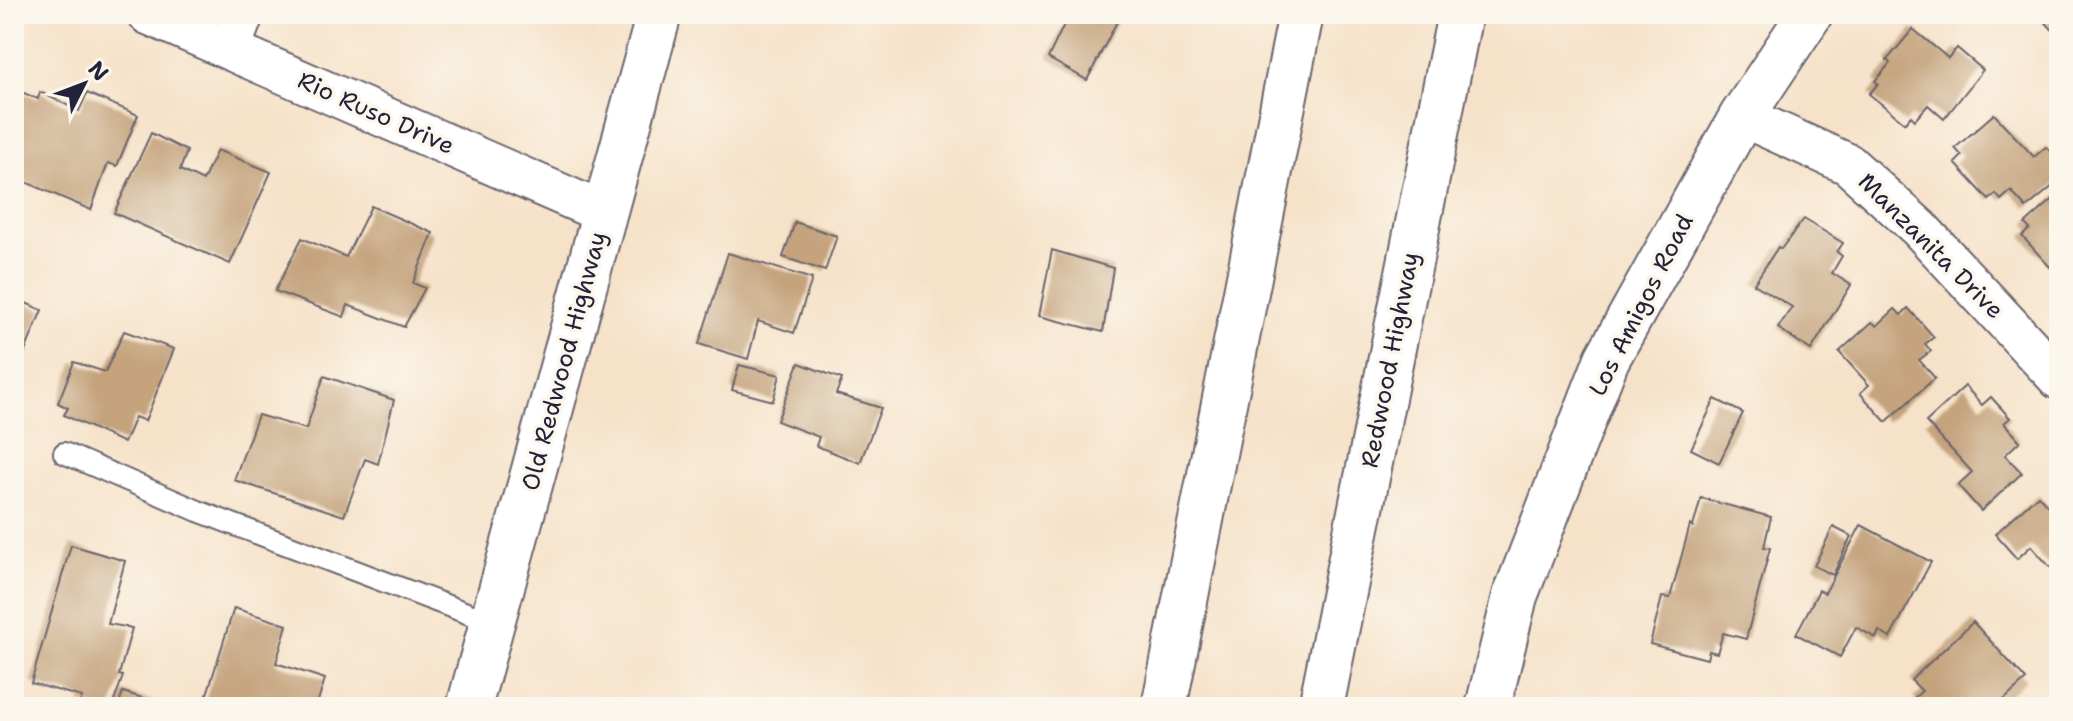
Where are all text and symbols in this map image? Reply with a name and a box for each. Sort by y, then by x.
north arrow [44,44,124,124]
text: N [82,55,115,87]
street label: Rio Ruso Drive [293,64,459,162]
street label: Manzanita Drive [1851,166,2011,326]
street label: Los Amigos Road [1581,209,1701,401]
street label: Old Redwood Highway [514,228,614,494]
street label: Redwood Highway [1353,249,1427,471]

